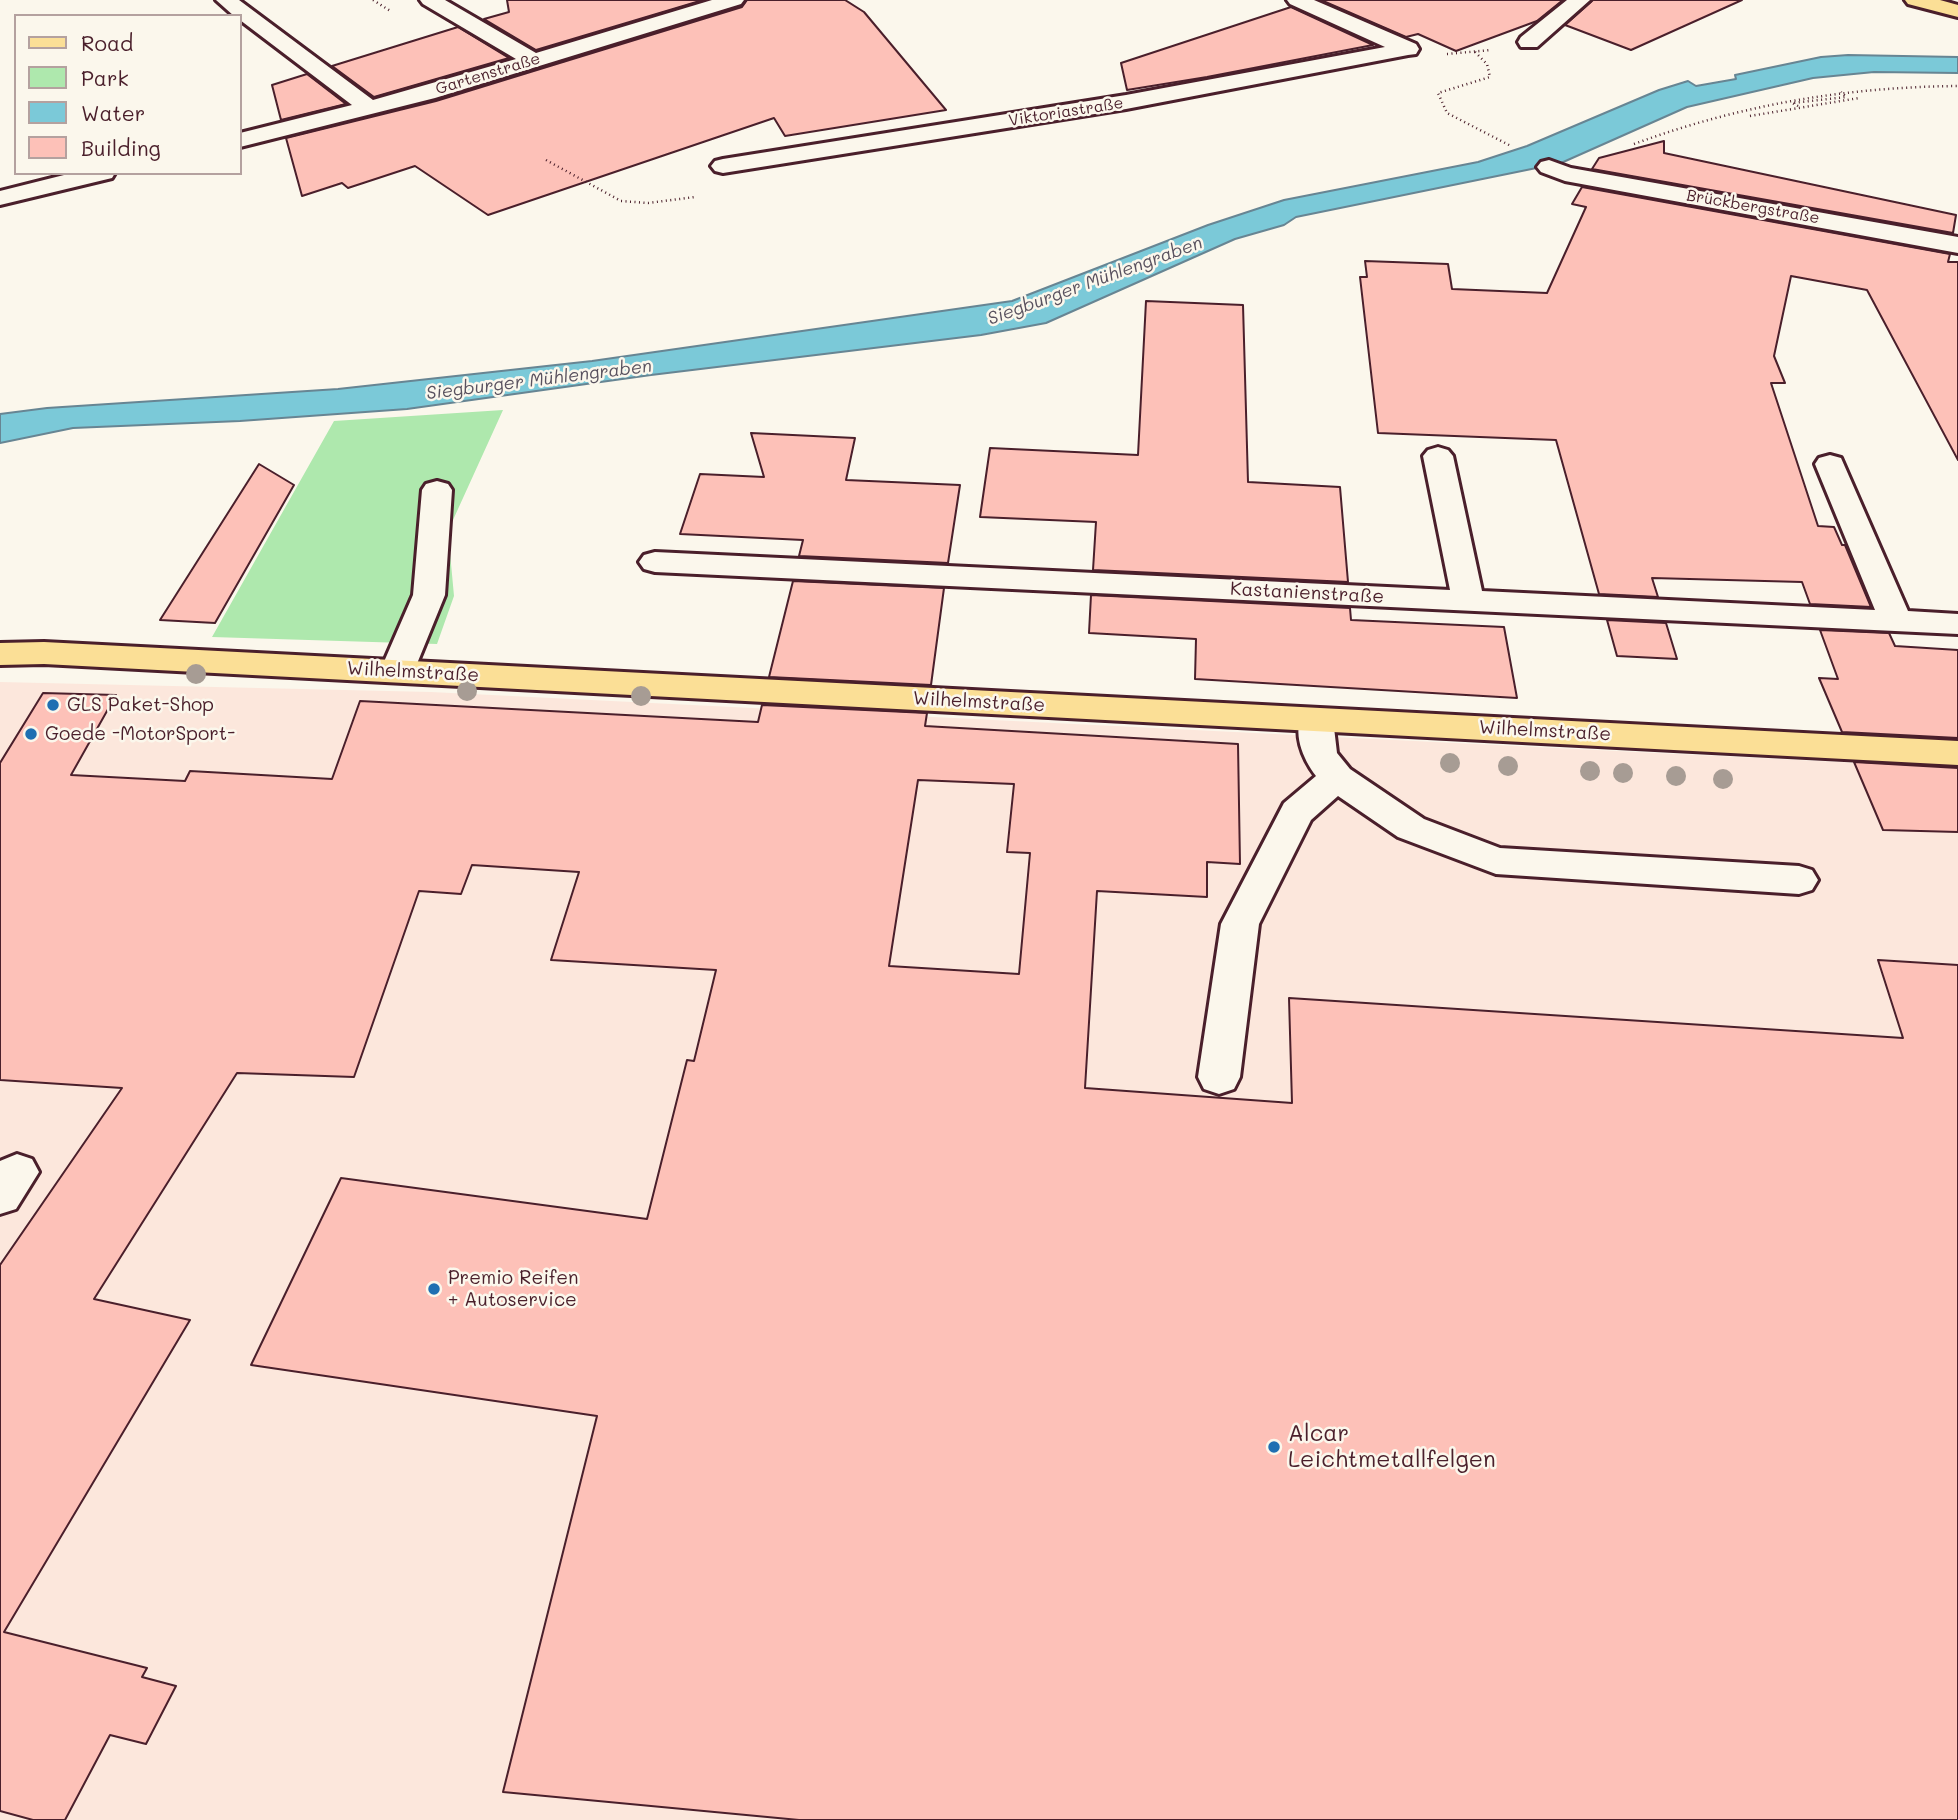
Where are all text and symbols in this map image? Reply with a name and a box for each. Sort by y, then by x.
legend [14,14,242,175]
text: Road [81,29,133,56]
street label: Gartenstraße [433,49,543,99]
text: Park [81,64,129,91]
street label: Viktoriastraße [1007,93,1125,131]
text: Water [81,99,145,126]
text: Building [81,134,161,161]
street label: Brückbergstraße [1685,186,1821,228]
water label: Siegburger Mühlengraben [985,232,1205,330]
water label: Siegburger Mühlengraben [425,355,653,405]
street label: Kastanienstraße [1229,578,1385,608]
street label: Wilhelmstraße [346,657,480,687]
street label: Wilhelmstraße [912,687,1046,717]
place label: GLS Paket-Shop [67,694,214,716]
marker: GLS Paket-Shop [45,697,61,713]
street label: Wilhelmstraße [1478,716,1612,746]
place label: Goede -MotorSport- [45,723,235,745]
marker: Goede -MotorSport- [23,726,39,742]
place label: Premio Reifen + Autoservice [448,1267,579,1311]
marker: Premio Reifen + Autoservice [426,1281,442,1297]
place label: Alcar Leichtmetallfelgen [1288,1420,1496,1474]
marker: Alcar Leichtmetallfelgen [1266,1439,1282,1455]

